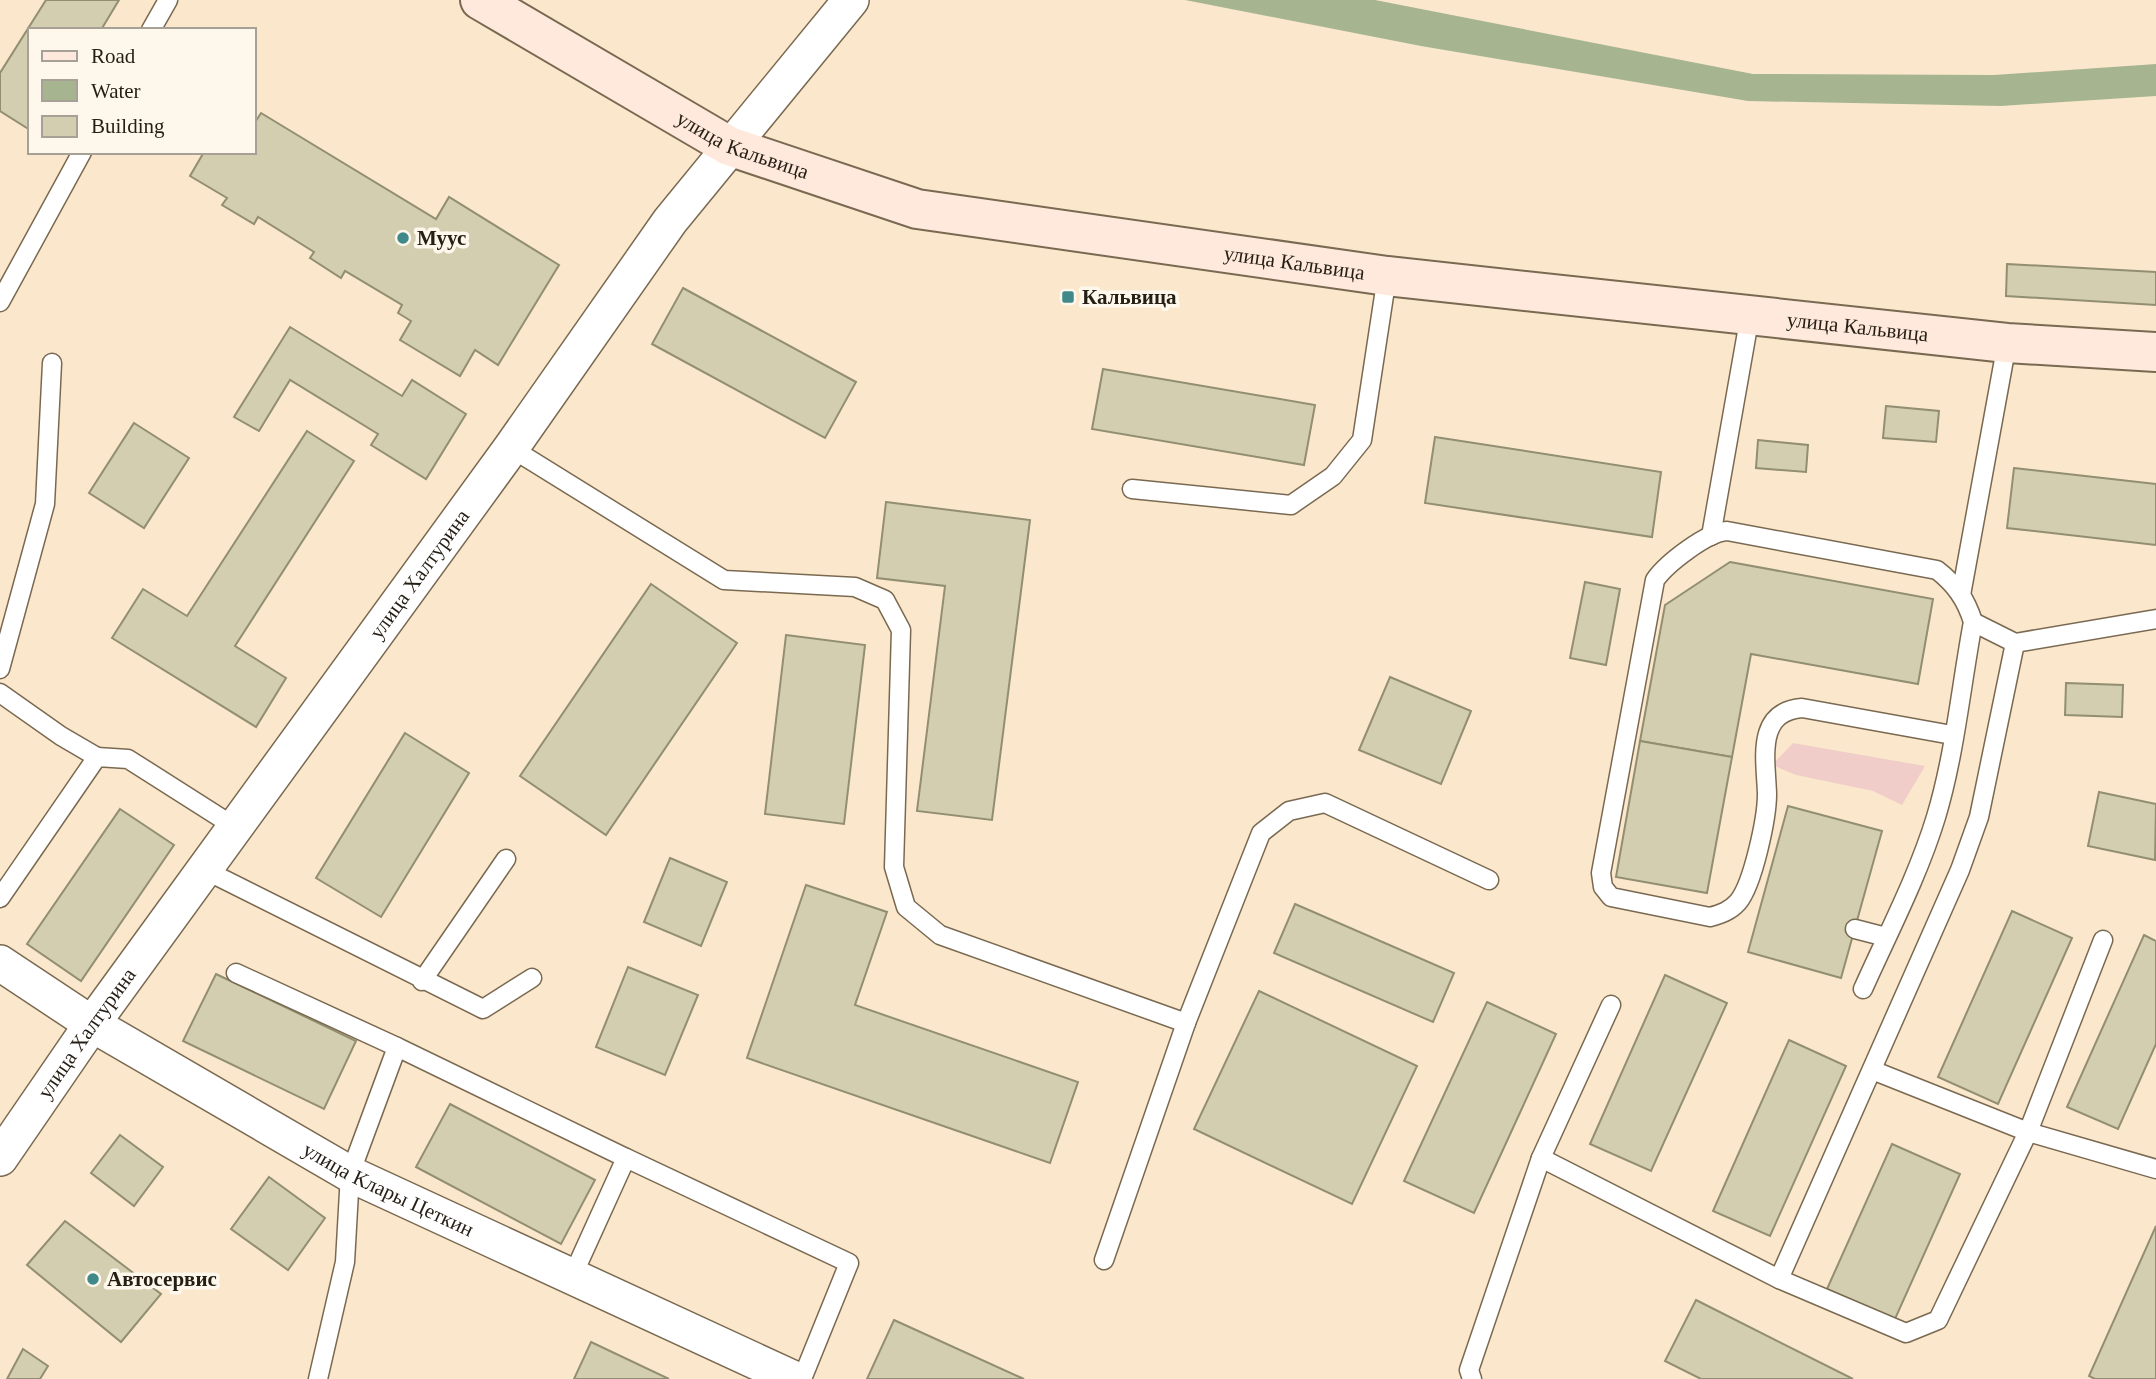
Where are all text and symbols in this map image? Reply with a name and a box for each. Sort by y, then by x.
legend [28,28,256,154]
text: Road [91,44,136,68]
text: Water [91,79,141,103]
street label: улица Кальвица [672,106,813,184]
text: Building [91,114,165,138]
place label: Муус [417,226,466,250]
marker: Муус [395,230,411,246]
street label: улица Кальвица [1222,241,1367,285]
place label: Кальвица [1082,285,1177,309]
marker: Кальвица [1060,289,1076,305]
street label: улица Кальвица [1786,307,1930,346]
street label: улица Халтурина [364,504,475,643]
street label: улица Халтурина [33,963,141,1103]
street label: улица Клары Цеткин [299,1137,477,1241]
place label: Автосервис [107,1267,217,1291]
marker: Автосервис [85,1271,101,1287]

